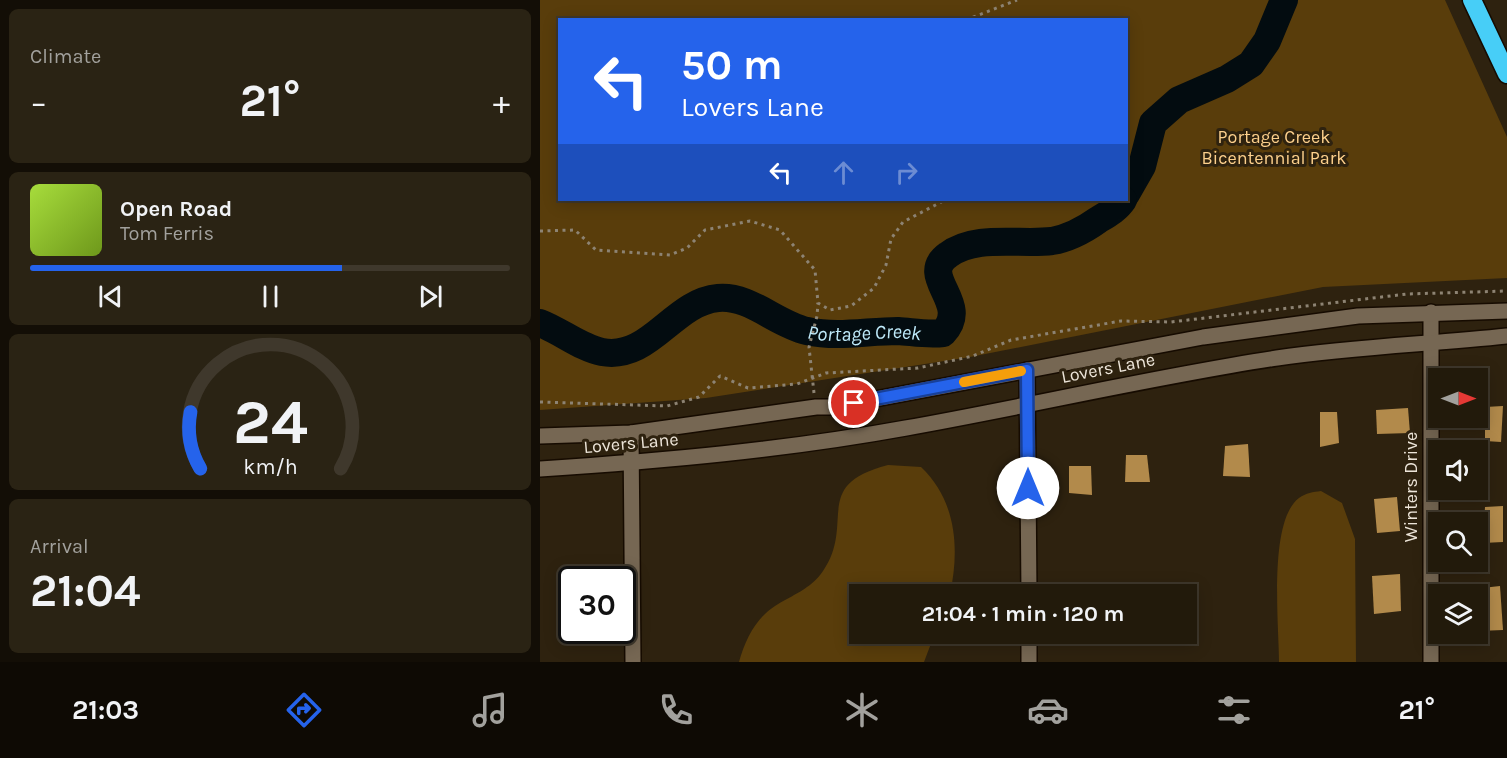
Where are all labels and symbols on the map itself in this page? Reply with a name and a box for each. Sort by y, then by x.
park label: Portage Creek Bicentennial Park [1202,126,1346,169]
water label: Portage Creek [806,320,923,346]
street label: Lovers Lane [1059,348,1157,388]
north arrow [1428,368,1488,428]
pin [828,377,879,428]
street label: Lovers Lane [583,428,679,458]
street label: Winters Drive [1400,432,1422,542]
position arrow [996,456,1060,520]
speed limit sign: 30 [558,566,636,644]

